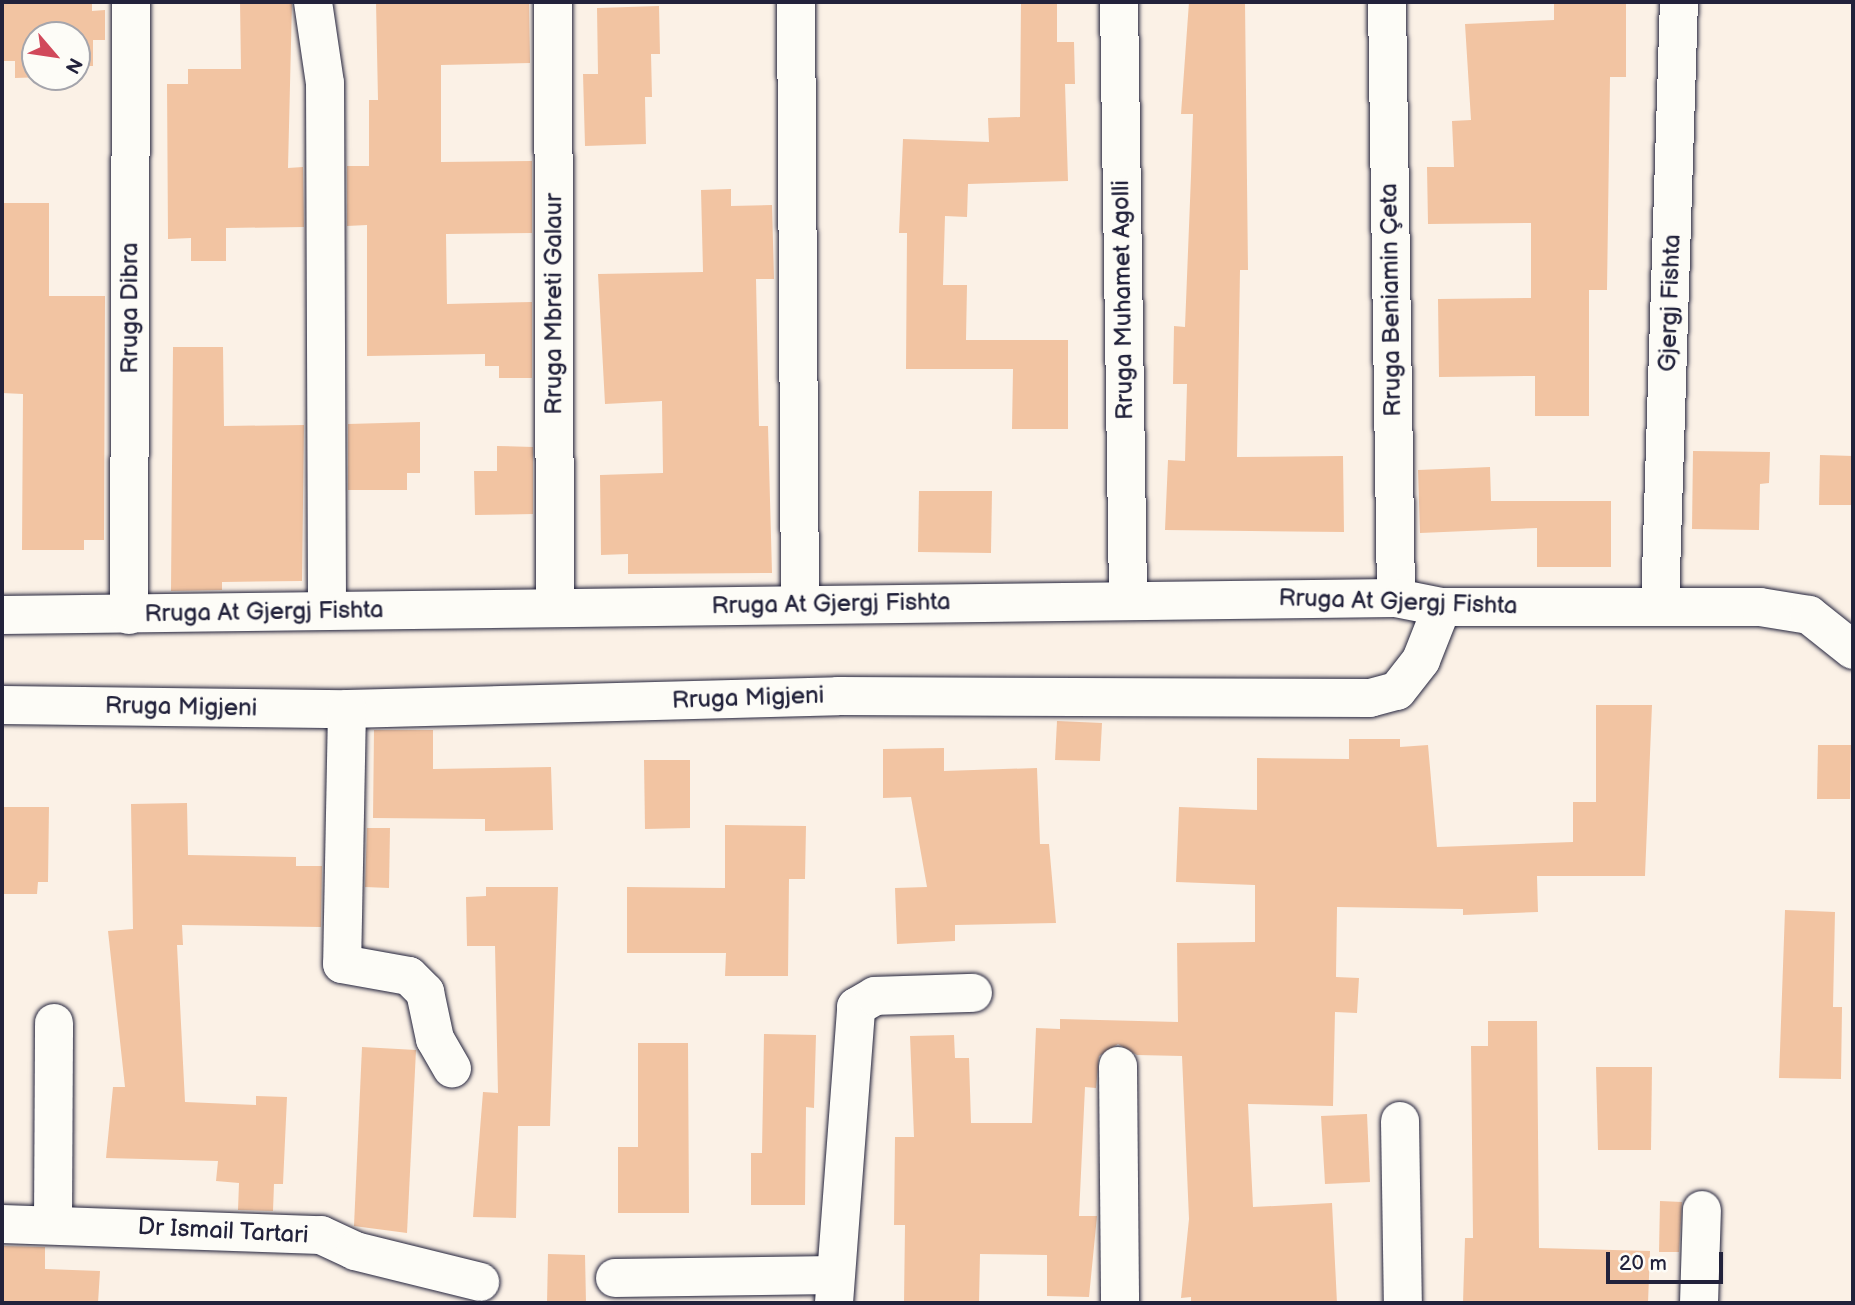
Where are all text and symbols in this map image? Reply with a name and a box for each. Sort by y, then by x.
north arrow [21,21,91,91]
text: N [60,54,87,77]
street label: Rruga Muhamet Agolli [1107,180,1139,420]
street label: Rruga Beniamin Çeta [1375,183,1407,417]
street label: Rruga Mbreti Galaur [540,193,568,415]
street label: Gjergj Fishta [1653,234,1687,372]
street label: Rruga Dibra [116,242,144,374]
street label: Rruga At Gjergj Fishta [1278,583,1518,621]
street label: Rruga At Gjergj Fishta [711,588,951,620]
street label: Rruga At Gjergj Fishta [144,596,384,628]
street label: Rruga Migjeni [671,681,825,715]
street label: Rruga Migjeni [105,691,257,723]
street label: Dr Ismail Tartari [136,1212,310,1250]
scale bar [1610,1238,1727,1282]
text: 20 m [1619,1251,1667,1276]

